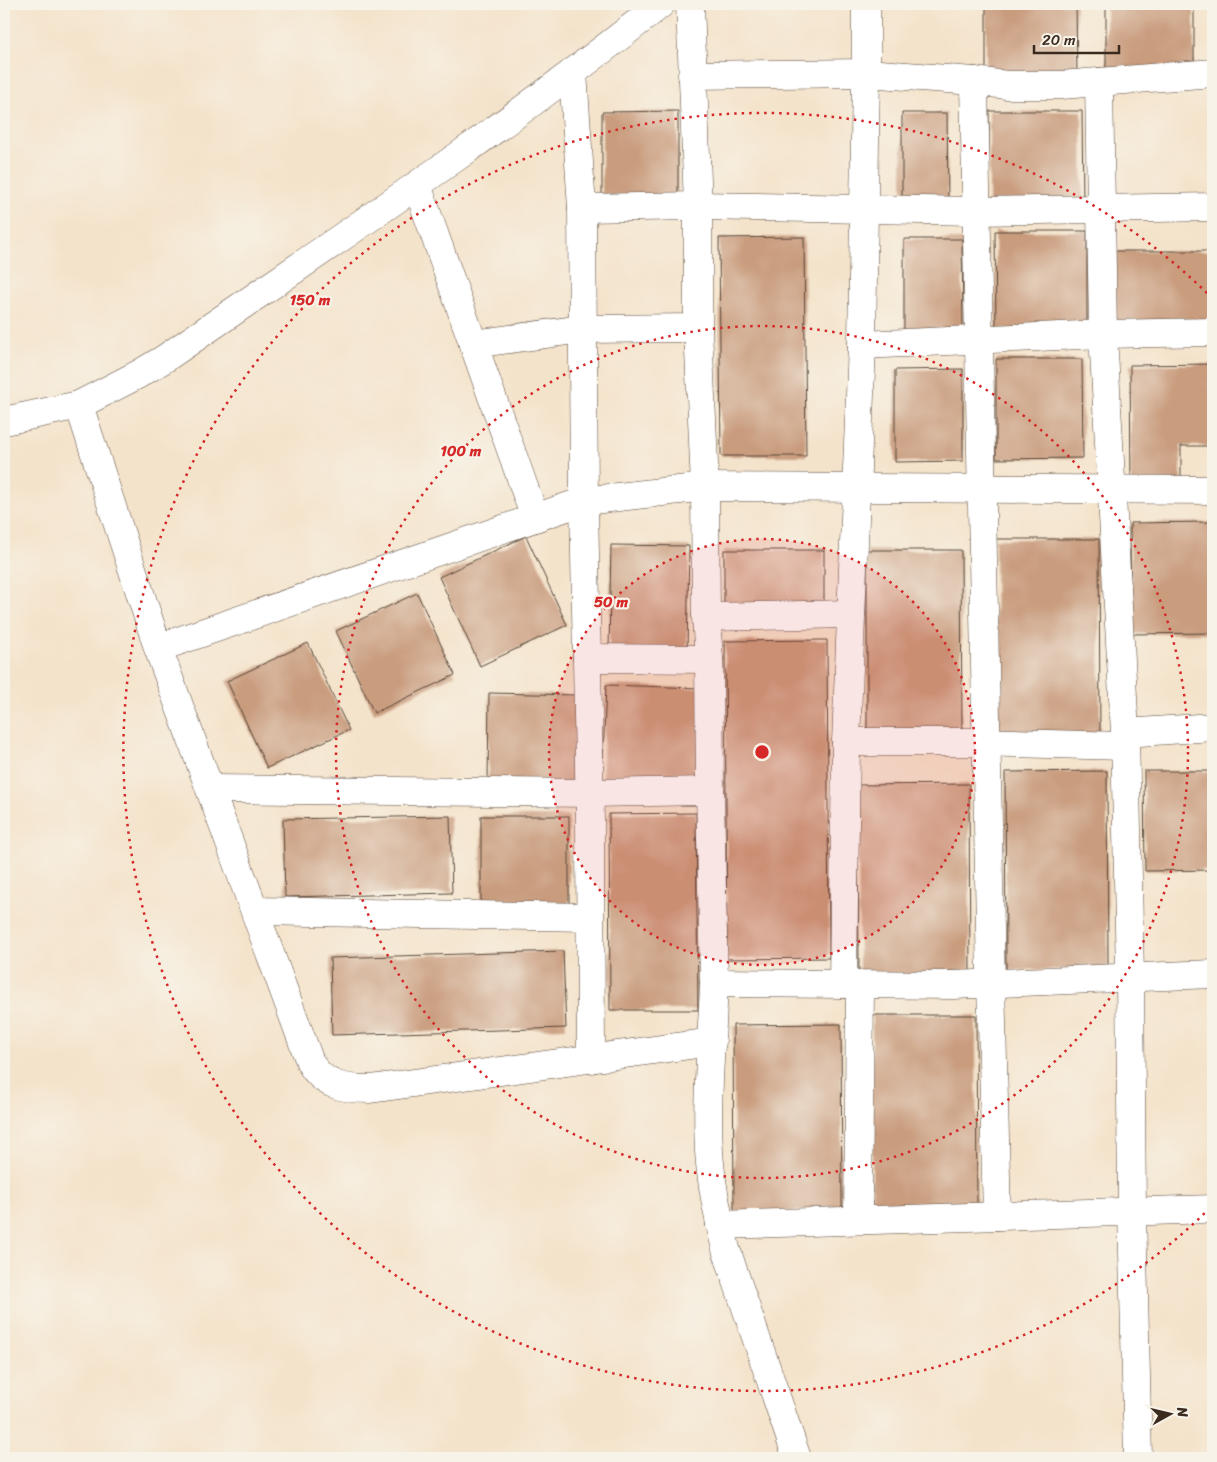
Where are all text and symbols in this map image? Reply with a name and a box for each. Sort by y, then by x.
scale bar [1034,22,1120,54]
text: 20 m [1042,27,1076,53]
text: 150 m [290,287,331,313]
text: 100 m [441,438,482,464]
text: 50 m [594,589,629,615]
centre of rings [753,743,771,761]
north arrow [1144,1390,1194,1440]
text: N [1169,1405,1195,1419]

